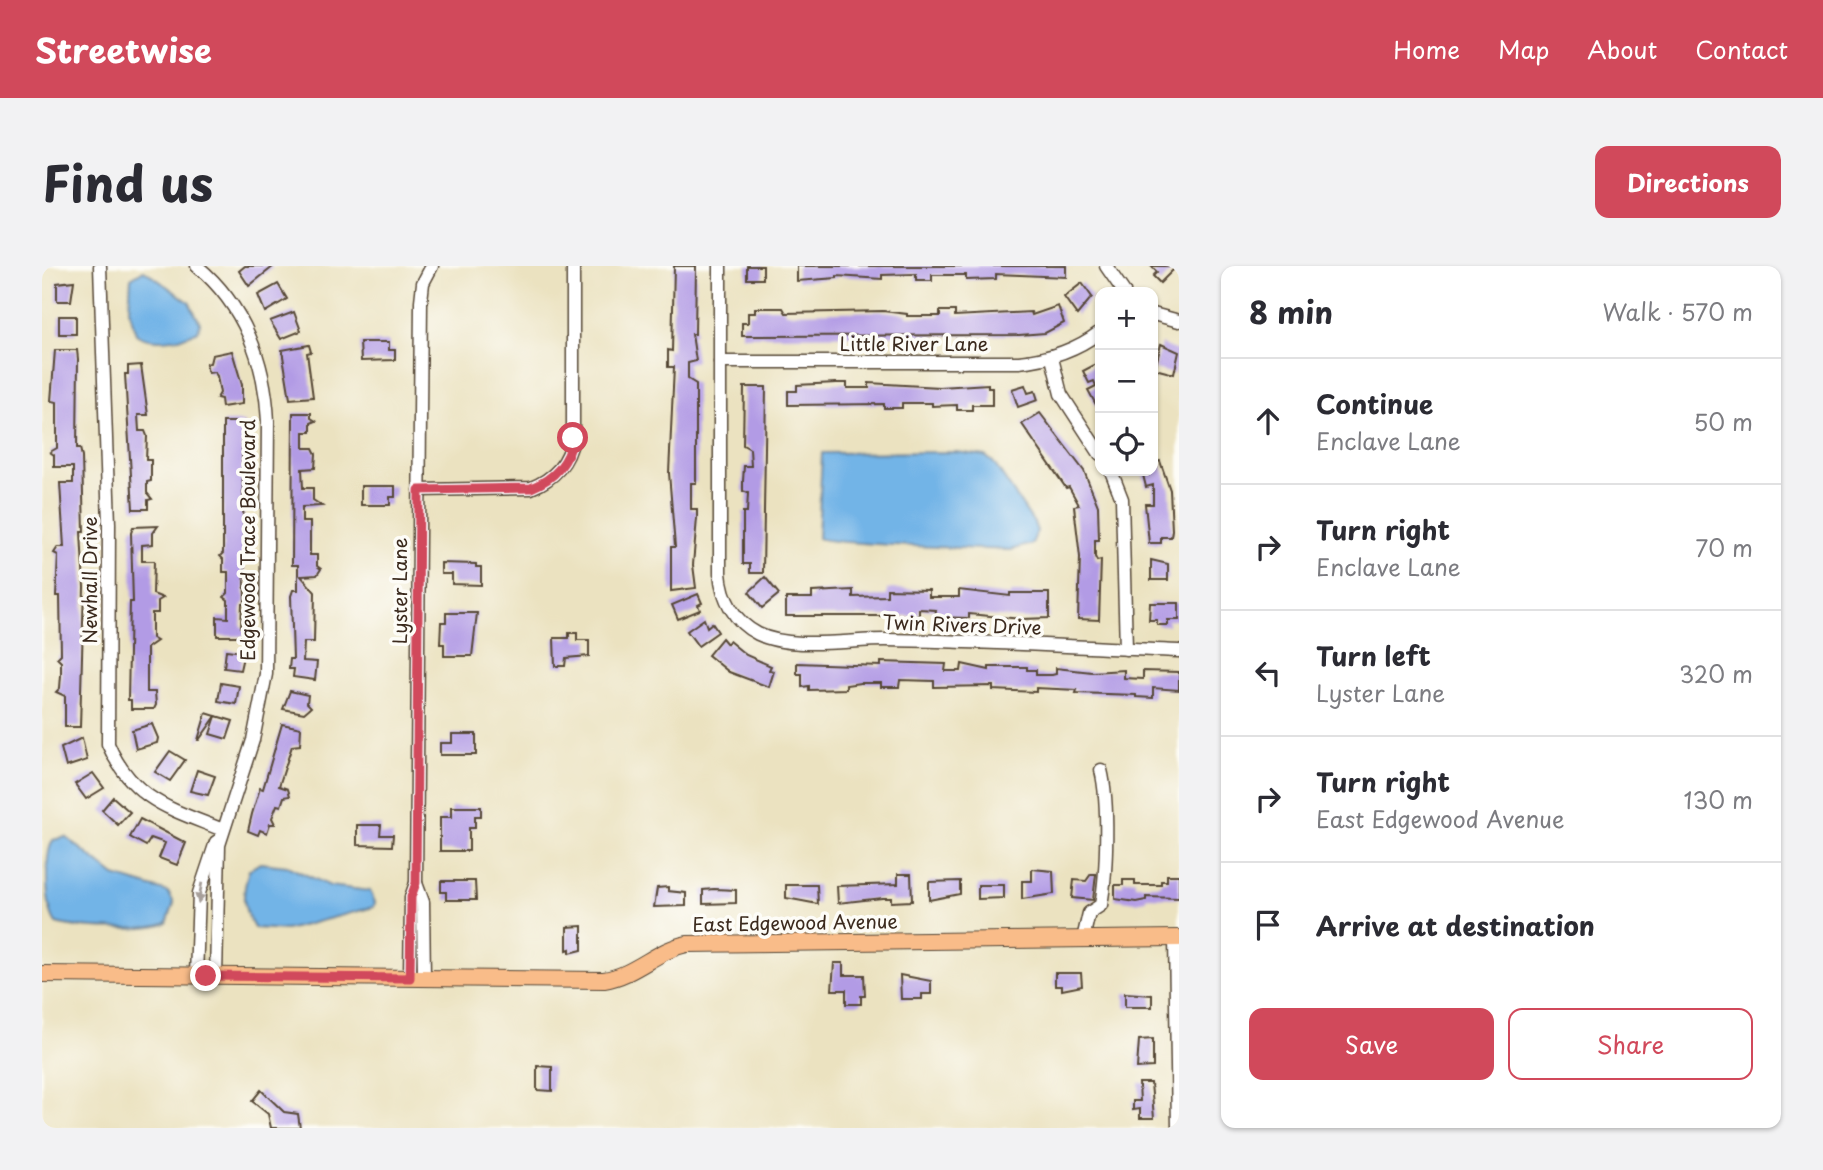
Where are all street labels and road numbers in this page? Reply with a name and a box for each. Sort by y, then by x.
street label: Little River Lane [839,329,989,357]
street label: Edgewood Trace Boulevard [233,419,261,661]
street label: Newhall Drive [75,516,103,644]
street label: Lyster Lane [385,538,413,644]
street label: Twin Rivers Drive [882,607,1042,641]
street label: East Edgewood Avenue [692,906,898,938]

